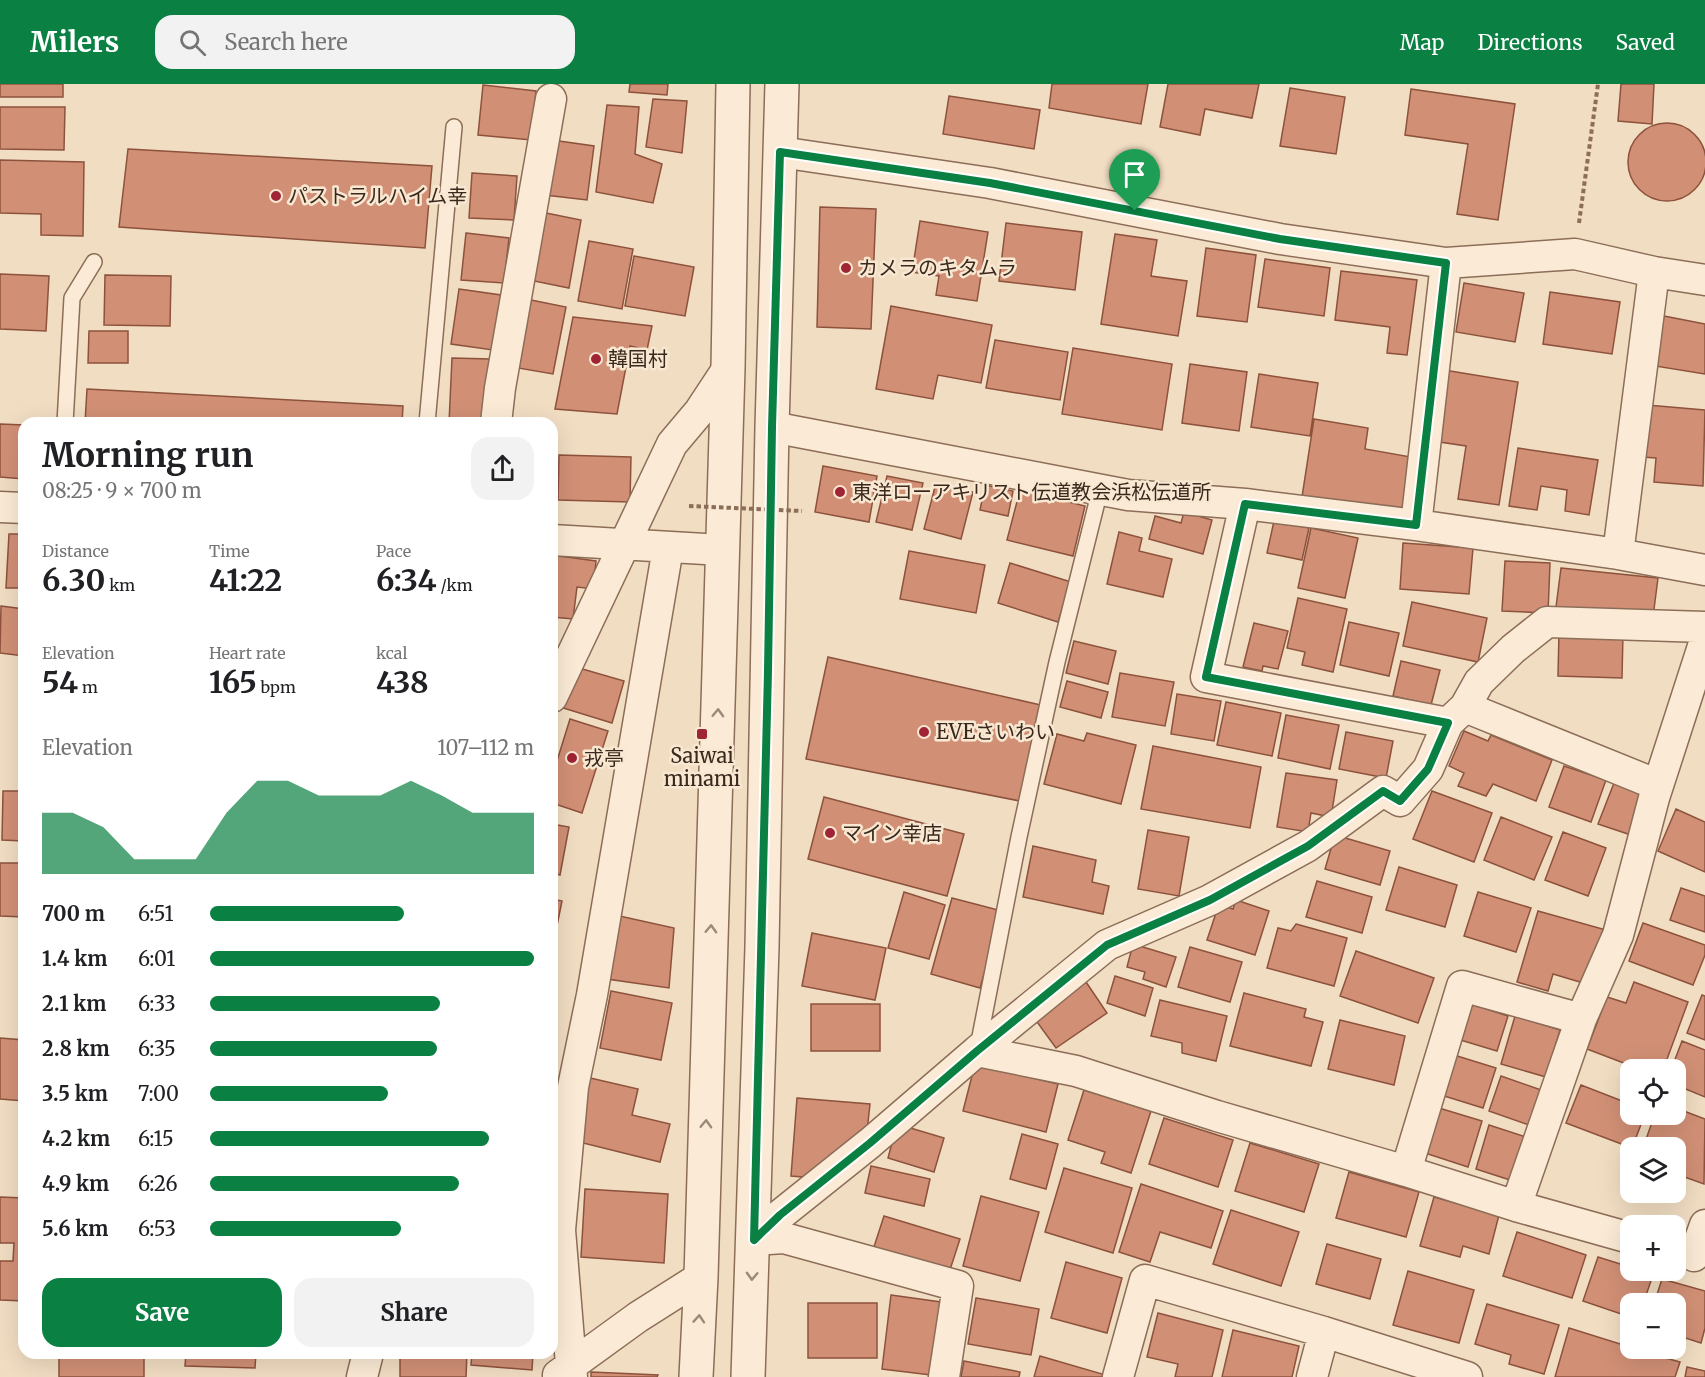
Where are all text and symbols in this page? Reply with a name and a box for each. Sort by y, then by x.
search box [155,15,575,69]
text: Milers [30,24,119,60]
icon: search [176,26,209,59]
text: Search here [224,28,348,56]
text: Map [1400,29,1444,56]
text: Directions [1477,29,1582,56]
text: Saved [1615,29,1675,56]
pin [1109,149,1160,211]
icon: arrive [1118,158,1151,191]
place label: パストラルハイム幸 [288,183,467,208]
marker: パストラルハイム幸 [269,189,283,203]
place label: カメラのキタムラ [858,255,1017,280]
marker: カメラのキタムラ [839,261,853,275]
place label: 韓国村 [608,346,668,371]
marker: 韓国村 [589,352,603,366]
text: Morning run [42,435,253,476]
button: share [471,437,534,500]
text: 08:25 · 9 × 700 m [42,478,202,503]
place label: 東洋ローアキリスト伝道教会浜松伝道所 [852,479,1211,504]
marker: 東洋ローアキリスト伝道教会浜松伝道所 [833,485,847,499]
text: Distance [42,541,109,561]
text: Time [209,541,250,561]
text: Pace [376,541,411,561]
text: 6.30 [42,561,105,599]
text: 41:22 [209,561,282,599]
text: 6:34 [376,561,437,599]
text: km [105,575,135,595]
text: /km [437,575,473,595]
text: Elevation [42,643,115,663]
text: Heart rate [209,643,286,663]
text: kcal [376,643,407,663]
text: 54 [42,663,78,701]
text: 165 [209,663,257,701]
text: 438 [376,663,429,701]
text: m [78,677,98,697]
text: bpm [257,677,296,697]
one-way arrow [711,708,724,717]
place label: EVEさいわい [936,719,1055,744]
marker: EVEさいわい [917,725,931,739]
marker: Saiwai minami [695,727,709,741]
text: Elevation [42,735,133,760]
text: 107–112 m [437,735,534,760]
place label: Saiwai minami [664,743,740,791]
place label: 戎亭 [584,745,624,770]
marker: 戎亭 [565,751,579,765]
place label: マイン幸店 [842,820,942,845]
marker: マイン幸店 [823,826,837,840]
text: 700 m [42,901,105,926]
text: 6:51 [138,901,174,926]
one-way arrow [705,924,718,933]
text: 1.4 km [42,946,107,971]
text: 6:01 [138,946,175,971]
text: 2.1 km [42,991,106,1016]
text: 6:33 [138,991,176,1016]
text: 2.8 km [42,1036,110,1061]
text: 6:35 [138,1036,176,1061]
map controls [1620,1059,1686,1359]
button: locate [1620,1059,1686,1125]
text: 3.5 km [42,1081,108,1106]
text: 7:00 [138,1081,179,1106]
one-way arrow [699,1119,712,1128]
text: 4.2 km [42,1126,110,1151]
text: 6:15 [138,1126,174,1151]
button: layers [1620,1137,1686,1203]
text: 4.9 km [42,1171,109,1196]
text: 6:26 [138,1171,178,1196]
button: + [1620,1215,1686,1281]
text: 5.6 km [42,1216,108,1241]
text: 6:53 [138,1216,176,1241]
one-way arrow [746,1272,759,1281]
button: Save [42,1278,282,1347]
button: Share [294,1278,534,1347]
button: − [1620,1293,1686,1359]
one-way arrow [692,1314,705,1323]

